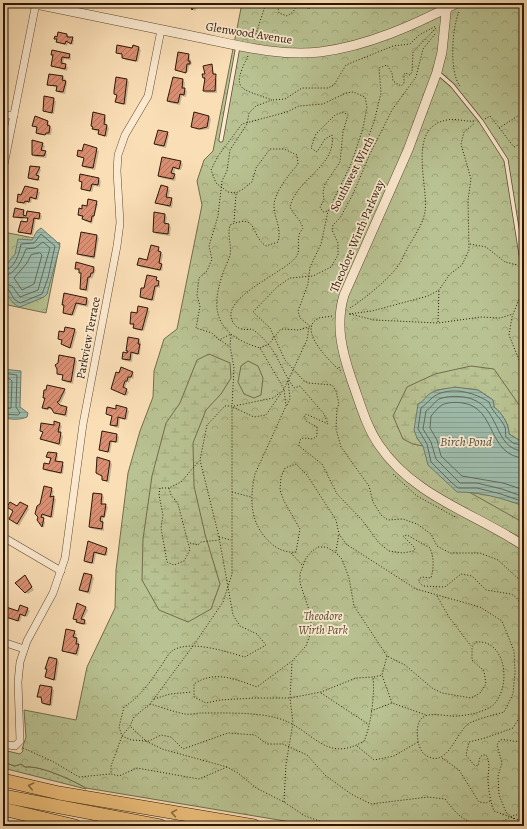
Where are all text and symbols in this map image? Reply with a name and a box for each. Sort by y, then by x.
street label: Glenwood Avenue [205,18,293,48]
street label: Southwest Wirth [326,133,378,214]
street label: Theodore Wirth Parkway [326,177,388,295]
street label: Parkview Terrace [72,295,104,381]
water label: Birch Pond [440,433,492,450]
park label: Theodore Wirth Park [298,608,349,638]
one-way arrow [28,783,34,791]
one-way arrow [171,809,177,818]

